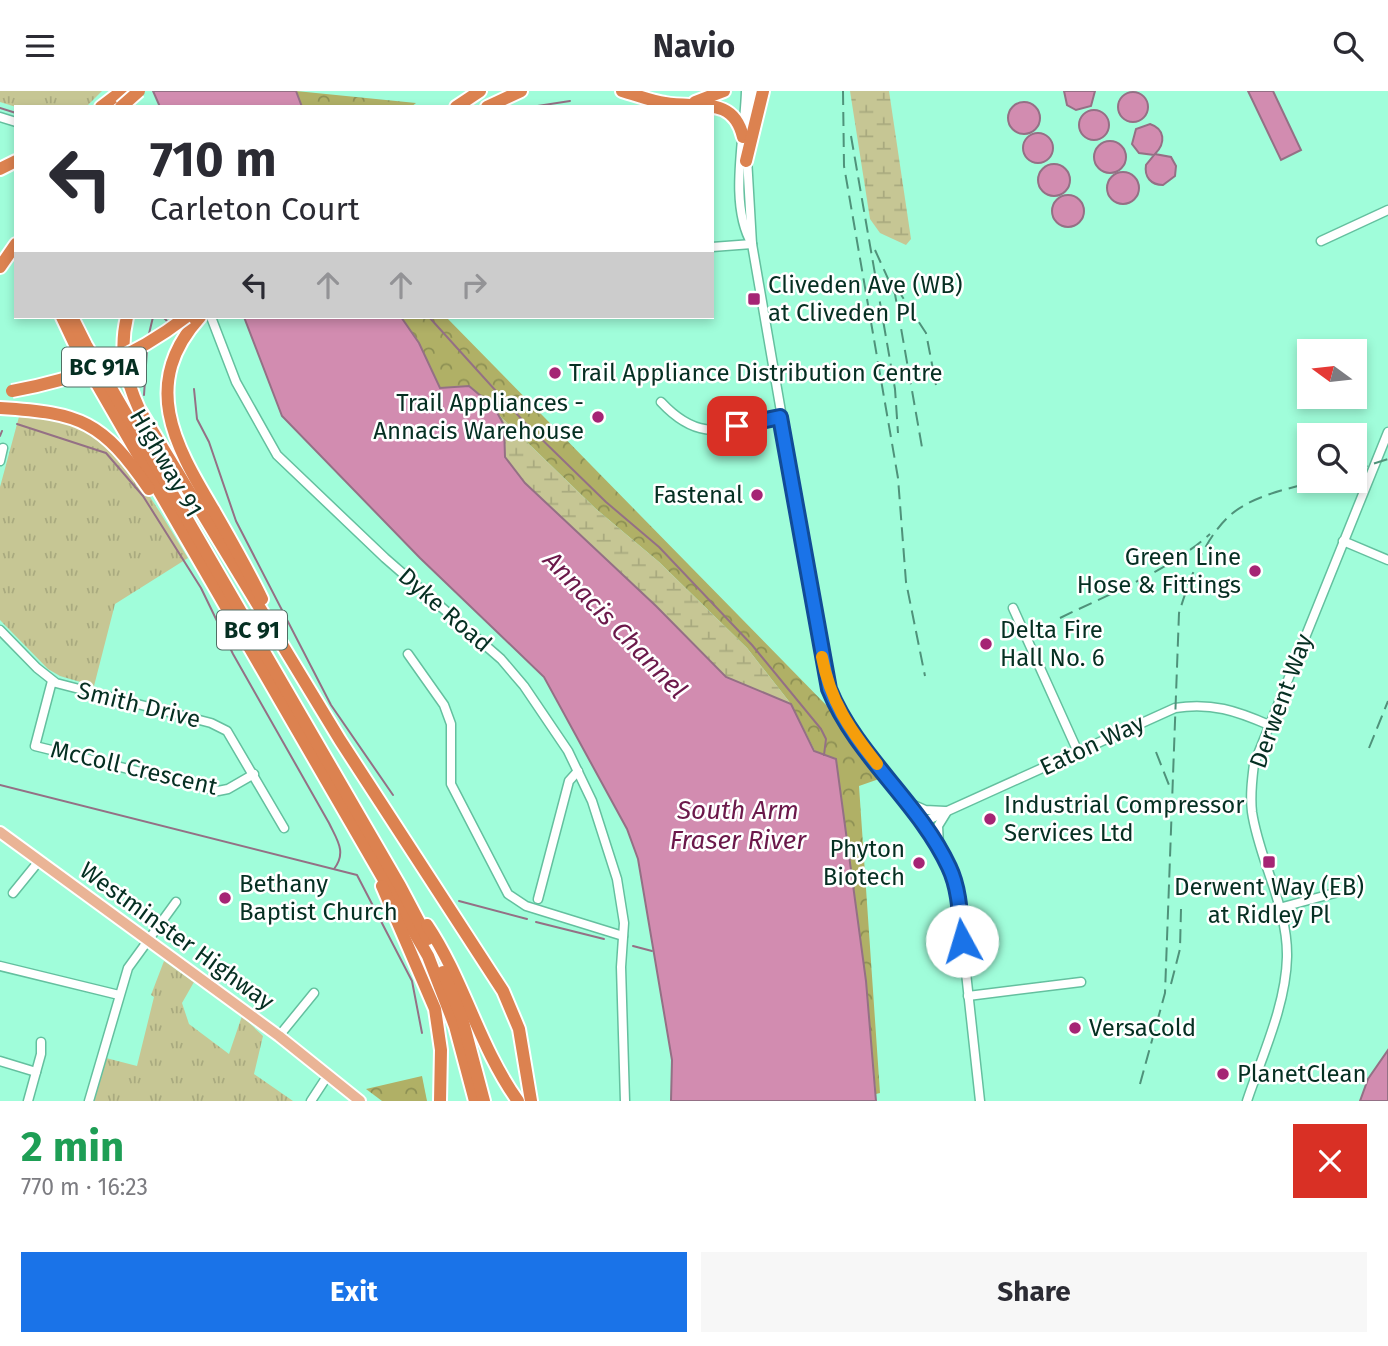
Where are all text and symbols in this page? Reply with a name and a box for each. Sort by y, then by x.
icon: menu [21,27,59,65]
text: Navio [653,27,735,65]
icon: search [1329,27,1367,65]
text: 710 m [150,130,277,189]
icon: left [35,133,126,224]
text: Carleton Court [150,190,360,228]
icon: left [236,266,274,304]
icon: ahead [309,266,347,304]
icon: ahead [382,266,420,304]
icon: right [455,266,493,304]
place label: Cliveden Ave (WB) at Cliveden Pl [768,271,963,327]
marker: Cliveden Ave (WB) at Cliveden Pl [746,291,762,307]
north arrow [1297,339,1367,409]
map controls [1297,339,1367,493]
road number: BC 91A [62,347,146,387]
place label: Trail Appliance Distribution Centre [569,359,943,387]
marker: Trail Appliance Distribution Centre [547,365,563,381]
place label: Trail Appliances - Annacis Warehouse [373,389,584,445]
pin [707,396,767,456]
street label: Highway 91 [124,404,208,522]
icon: arrive [718,407,756,445]
marker: Trail Appliances - Annacis Warehouse [590,409,606,425]
button: search [1297,423,1367,493]
place label: Fastenal [653,481,743,509]
marker: Fastenal [749,487,765,503]
place label: Green Line Hose & Fittings [1077,543,1241,599]
water label: Annacis Channel [536,544,693,705]
street label: Dyke Road [393,562,497,658]
marker: Green Line Hose & Fittings [1247,563,1263,579]
road number: BC 91 [217,611,287,649]
place label: Delta Fire Hall No. 6 [1000,616,1105,672]
street label: Derwent Way [1244,630,1318,772]
marker: Delta Fire Hall No. 6 [978,636,994,652]
street label: Smith Drive [75,676,203,734]
street label: Eaton Way [1035,709,1149,781]
street label: McColl Crescent [48,735,220,801]
place label: Industrial Compressor Services Ltd [1004,791,1245,847]
water label: South Arm Fraser River [670,795,807,856]
marker: Industrial Compressor Services Ltd [982,811,998,827]
place label: Phyton Biotech [823,835,905,891]
marker: Derwent Way (EB) at Ridley Pl [1261,854,1277,870]
marker: Phyton Biotech [911,855,927,871]
street label: Westminster Highway [74,856,280,1016]
place label: Bethany Baptist Church [239,870,398,926]
place label: Derwent Way (EB) at Ridley Pl [1174,873,1364,929]
marker: Bethany Baptist Church [217,890,233,906]
position arrow [925,904,999,978]
place label: VersaCold [1089,1014,1196,1042]
marker: VersaCold [1067,1020,1083,1036]
place label: PlanetClean [1237,1060,1367,1088]
marker: PlanetClean [1215,1066,1231,1082]
text: 2 min [21,1122,124,1172]
button: close [1293,1124,1367,1198]
text: 770 m · 16:23 [21,1173,148,1201]
button: Exit [21,1252,687,1332]
button: Share [701,1252,1367,1332]

